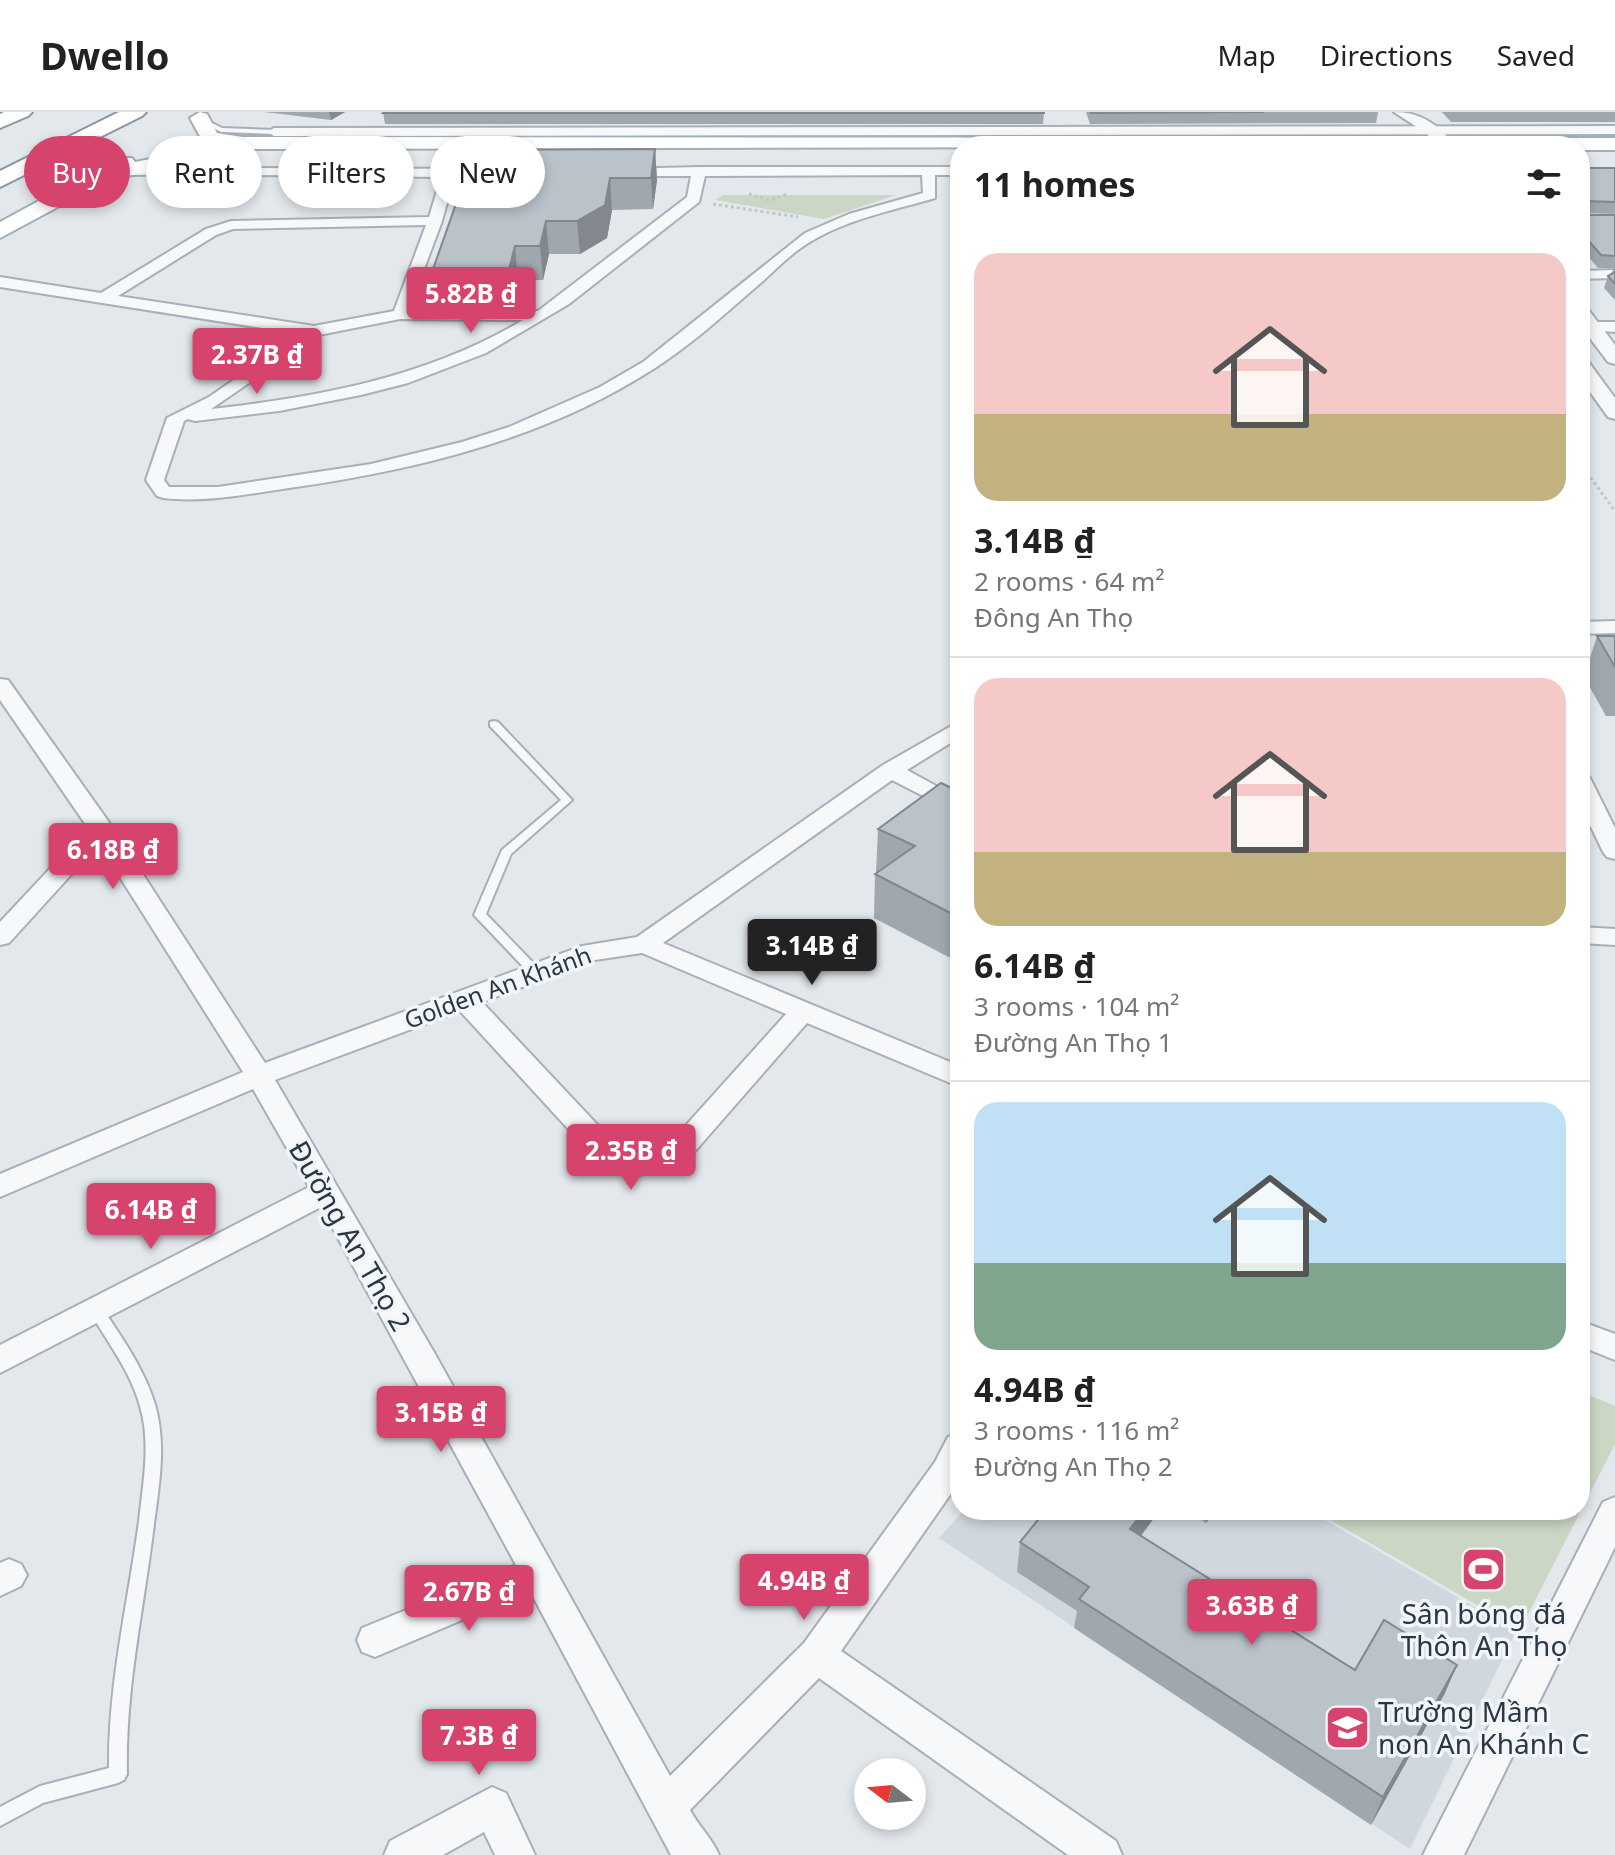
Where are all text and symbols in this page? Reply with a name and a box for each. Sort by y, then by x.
text: Dwello [40,29,169,81]
text: Map [1217,36,1276,74]
text: Directions [1320,36,1453,74]
text: Saved [1497,36,1575,74]
chip: Buy [24,136,130,208]
chip: Rent [146,136,262,208]
chip: Filters [278,136,414,208]
chip: New [430,136,545,208]
text: 11 homes [974,161,1136,207]
icon: filters [1522,162,1566,206]
pin: 5.82B ₫ [397,267,545,335]
text: 5.82B ₫ [425,275,517,311]
icon: home [1198,305,1342,449]
pin: 2.37B ₫ [183,328,331,396]
text: 2.37B ₫ [211,336,303,372]
text: 3.14B ₫ [974,517,1095,563]
text: 2 rooms · 64 m² [974,563,1164,599]
text: Đông An Thọ [974,599,1133,635]
icon: home [1198,730,1342,874]
pin: 6.18B ₫ [39,823,187,891]
text: 6.18B ₫ [67,831,159,867]
pin: 3.14B ₫ [738,919,886,987]
text: 3.14B ₫ [766,927,858,963]
street label: Golden An Khánh [399,937,596,1036]
text: 6.14B ₫ [974,942,1095,988]
text: 3 rooms · 104 m² [974,988,1179,1024]
text: Đường An Thọ 1 [974,1024,1173,1060]
pin: 2.35B ₫ [557,1124,705,1192]
text: 2.35B ₫ [585,1132,677,1168]
street label: Đường An Thọ 2 [281,1133,421,1338]
icon: home [1198,1154,1342,1298]
pin: 6.14B ₫ [77,1183,225,1251]
text: 6.14B ₫ [105,1191,197,1227]
text: 4.94B ₫ [974,1366,1095,1412]
pin: 3.15B ₫ [367,1386,515,1454]
text: 3.15B ₫ [395,1394,487,1430]
text: 3 rooms · 116 m² [974,1412,1179,1448]
text: Đường An Thọ 2 [974,1448,1173,1484]
sports icon: Sân bóng đá Thôn An Thọ [1460,1546,1508,1594]
pin: 4.94B ₫ [730,1554,878,1622]
text: 4.94B ₫ [758,1562,850,1598]
pin: 2.67B ₫ [395,1565,543,1633]
text: 2.67B ₫ [423,1573,515,1609]
pin: 3.63B ₫ [1178,1579,1326,1647]
text: 3.63B ₫ [1206,1587,1298,1623]
place label: Sân bóng đá Thôn An Thọ [1401,1594,1567,1664]
place label: Trường Mầm non An Khánh C [1378,1692,1589,1762]
school or university icon: Trường Mầm non An Khánh C [1323,1704,1371,1752]
pin: 7.3B ₫ [414,1709,544,1777]
text: 7.3B ₫ [440,1717,518,1753]
north arrow [854,1758,926,1830]
map controls [854,1758,926,1830]

